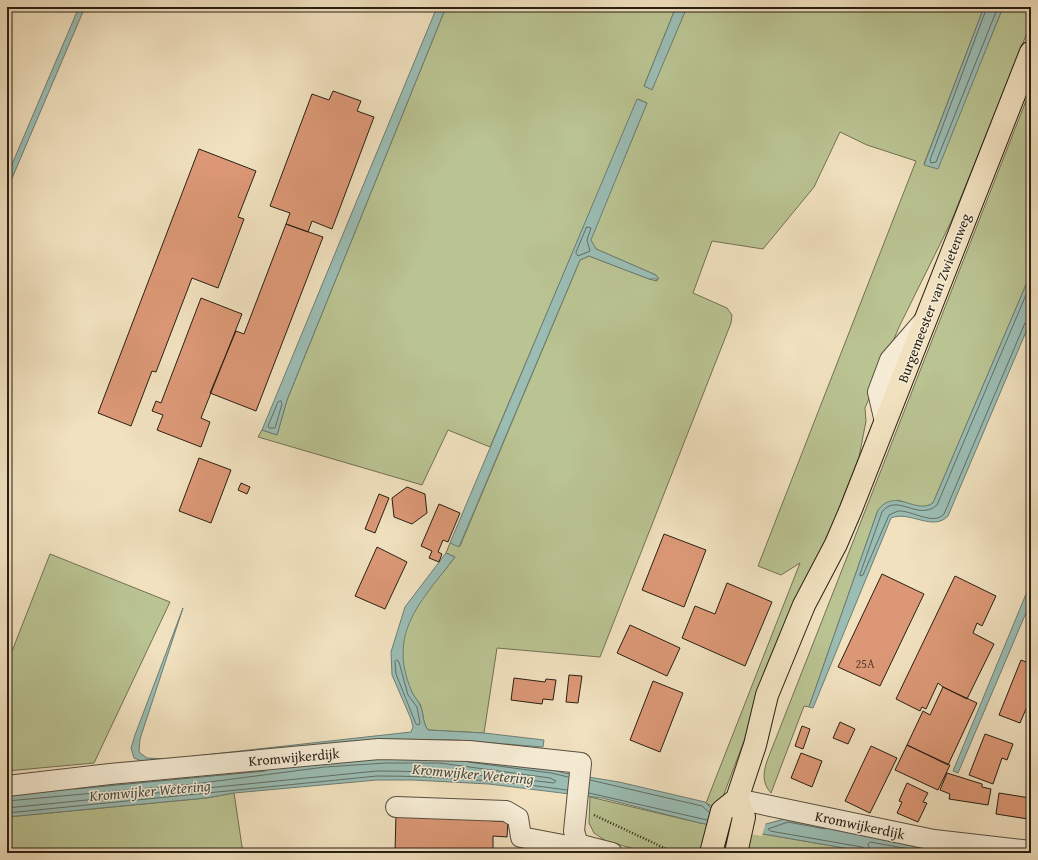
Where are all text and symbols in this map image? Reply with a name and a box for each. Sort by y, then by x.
street label: Burgemeester van Zwietenweg [892,210,976,386]
house number: 25A [856,655,875,672]
street label: Kromwijkerdijk [248,743,341,771]
water label: Kromwijker Wetering [410,758,535,789]
water label: Kromwijker Wetering [87,775,212,806]
street label: Kromwijkerdijk [813,806,908,844]

